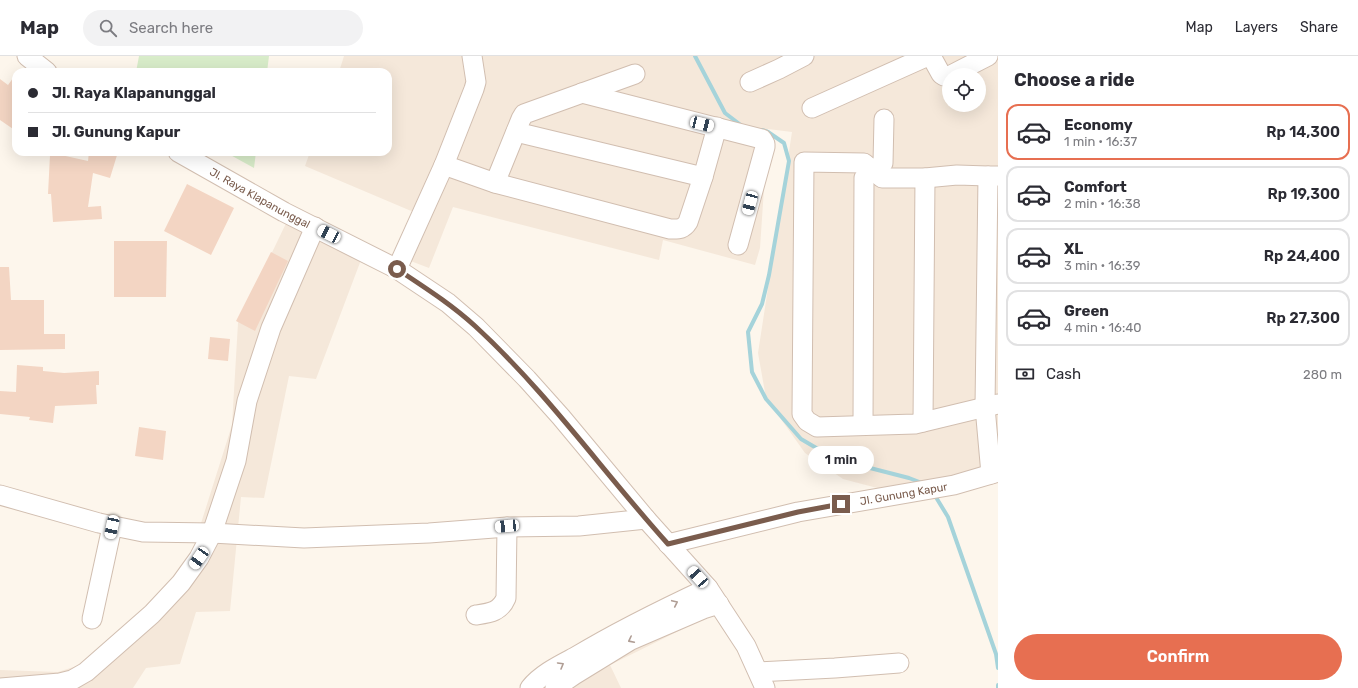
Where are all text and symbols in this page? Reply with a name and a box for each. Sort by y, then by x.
search box [83,10,363,46]
text: Map [20,16,59,39]
icon: search [97,17,119,39]
text: Search here [129,19,213,37]
text: Map [1186,19,1213,36]
text: Layers [1235,19,1278,36]
text: Share [1300,19,1338,36]
map controls [942,68,986,112]
button: locate [942,68,986,112]
text: Choose a ride [1014,69,1135,91]
text: Jl. Raya Klapanunggal [52,84,216,102]
icon: car [1016,114,1052,150]
car [689,115,715,133]
text: Economy [1064,116,1133,134]
text: Jl. Gunung Kapur [52,123,180,141]
text: Rp 14,300 [1266,123,1340,141]
text: 1 min · 16:37 [1064,134,1137,149]
street label: Jl. Raya Klapanunggal [207,165,313,231]
icon: car [1016,176,1052,212]
text: Comfort [1064,178,1127,196]
text: Rp 19,300 [1268,185,1340,203]
car [741,190,759,216]
text: 2 min · 16:38 [1064,196,1141,211]
car [316,223,342,245]
icon: car [1016,238,1052,274]
text: XL [1064,240,1083,258]
text: Rp 24,400 [1264,247,1340,265]
text: 3 min · 16:39 [1064,258,1141,273]
route start [388,260,406,278]
icon: car [1016,300,1052,336]
text: Green [1064,302,1109,320]
text: Rp 27,300 [1266,309,1340,327]
text: 4 min · 16:40 [1064,320,1142,335]
icon: cash [1014,363,1036,385]
text: Cash [1046,365,1081,383]
text: 280 m [1303,367,1342,382]
callout: 1 min [808,446,874,474]
text: 1 min [825,452,857,467]
street label: Jl. Gunung Kapur [859,480,949,508]
route end [832,495,850,513]
car [104,514,120,540]
car [495,519,519,533]
car [187,545,211,571]
car [686,564,710,590]
one-way arrow [671,600,679,608]
button: Confirm [1014,634,1342,680]
one-way arrow [628,636,635,643]
one-way arrow [557,662,564,669]

